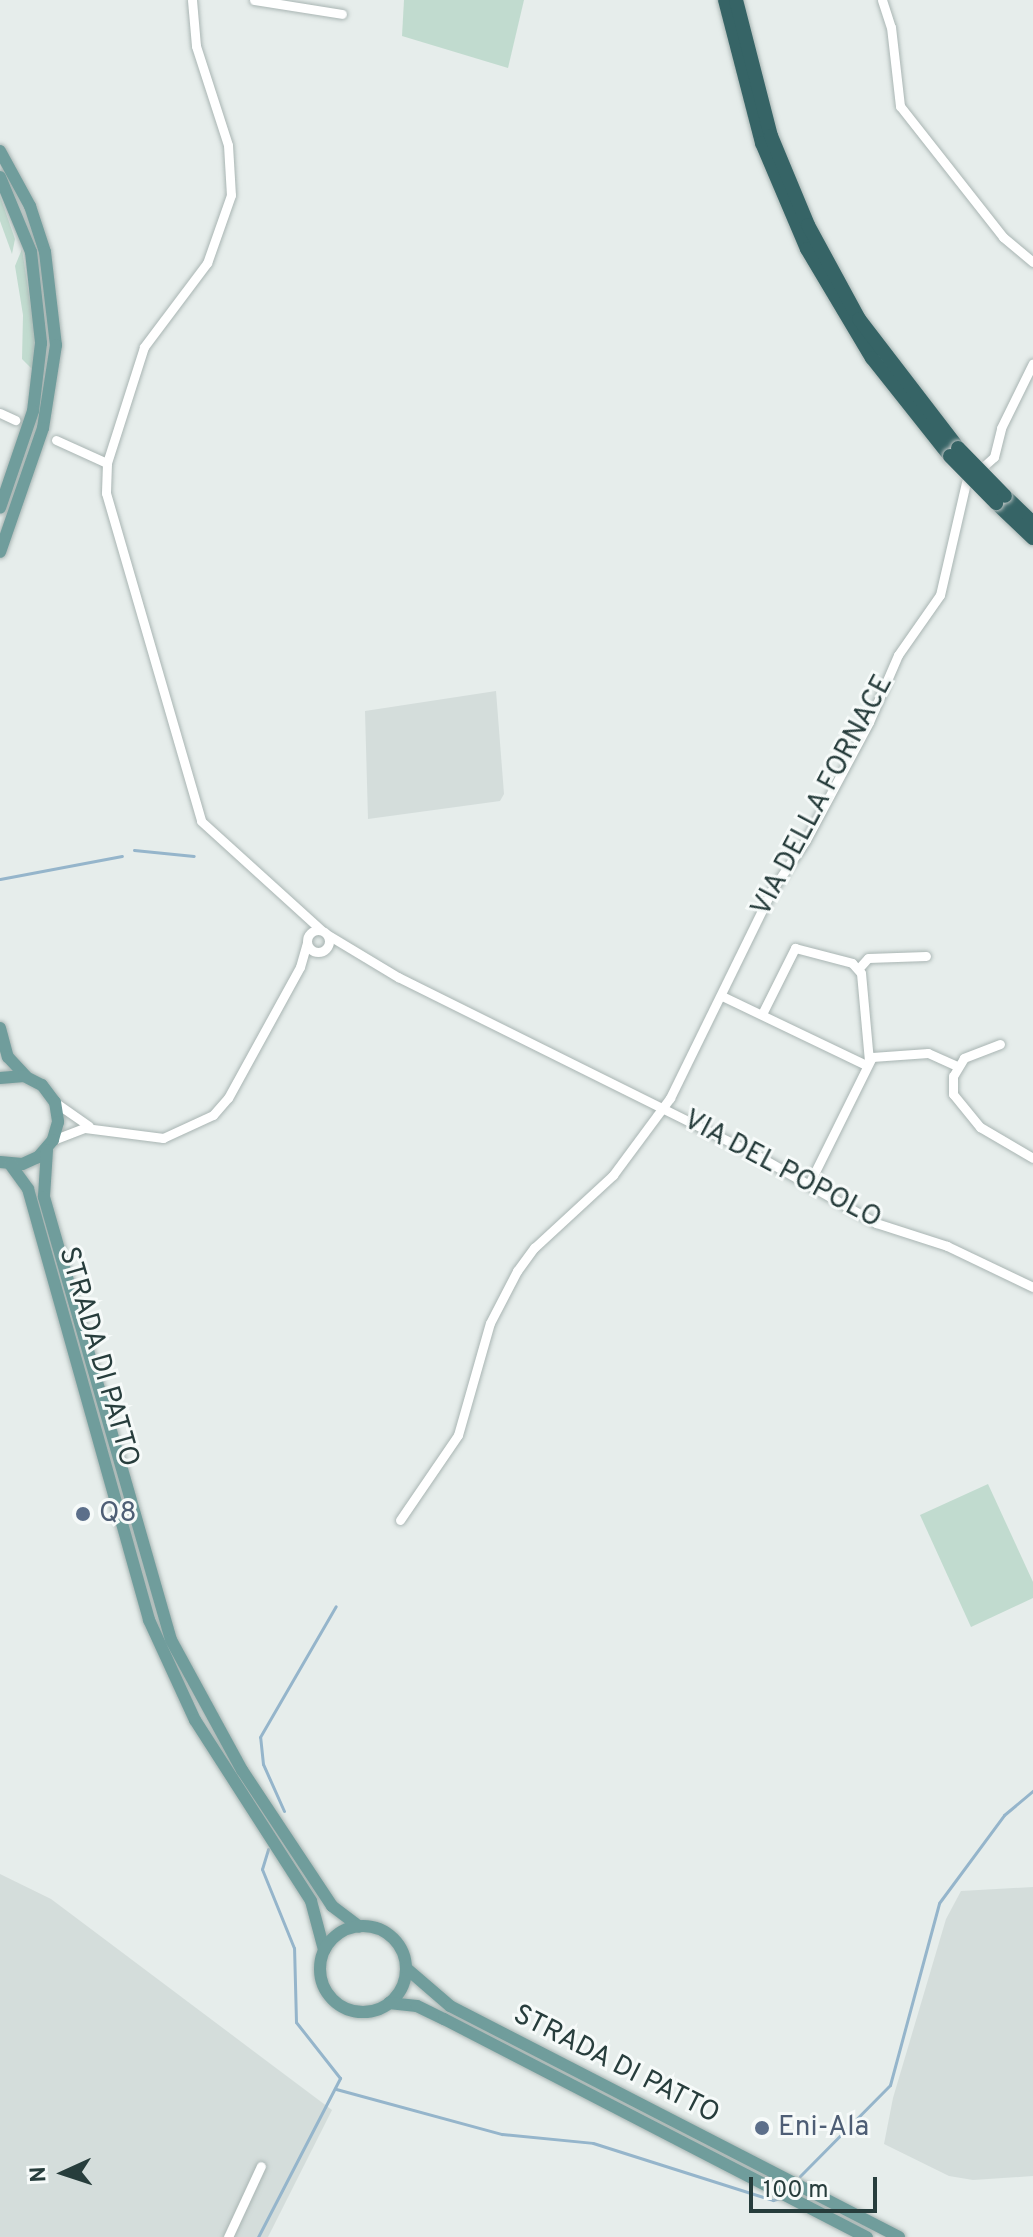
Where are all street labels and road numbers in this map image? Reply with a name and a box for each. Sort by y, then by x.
street label: VIA DELLA FORNACE [745,669,901,923]
street label: VIA DEL POPOLO [677,1103,887,1237]
street label: STRADA DI PATTO [50,1243,146,1471]
street label: STRADA DI PATTO [507,1998,725,2132]

